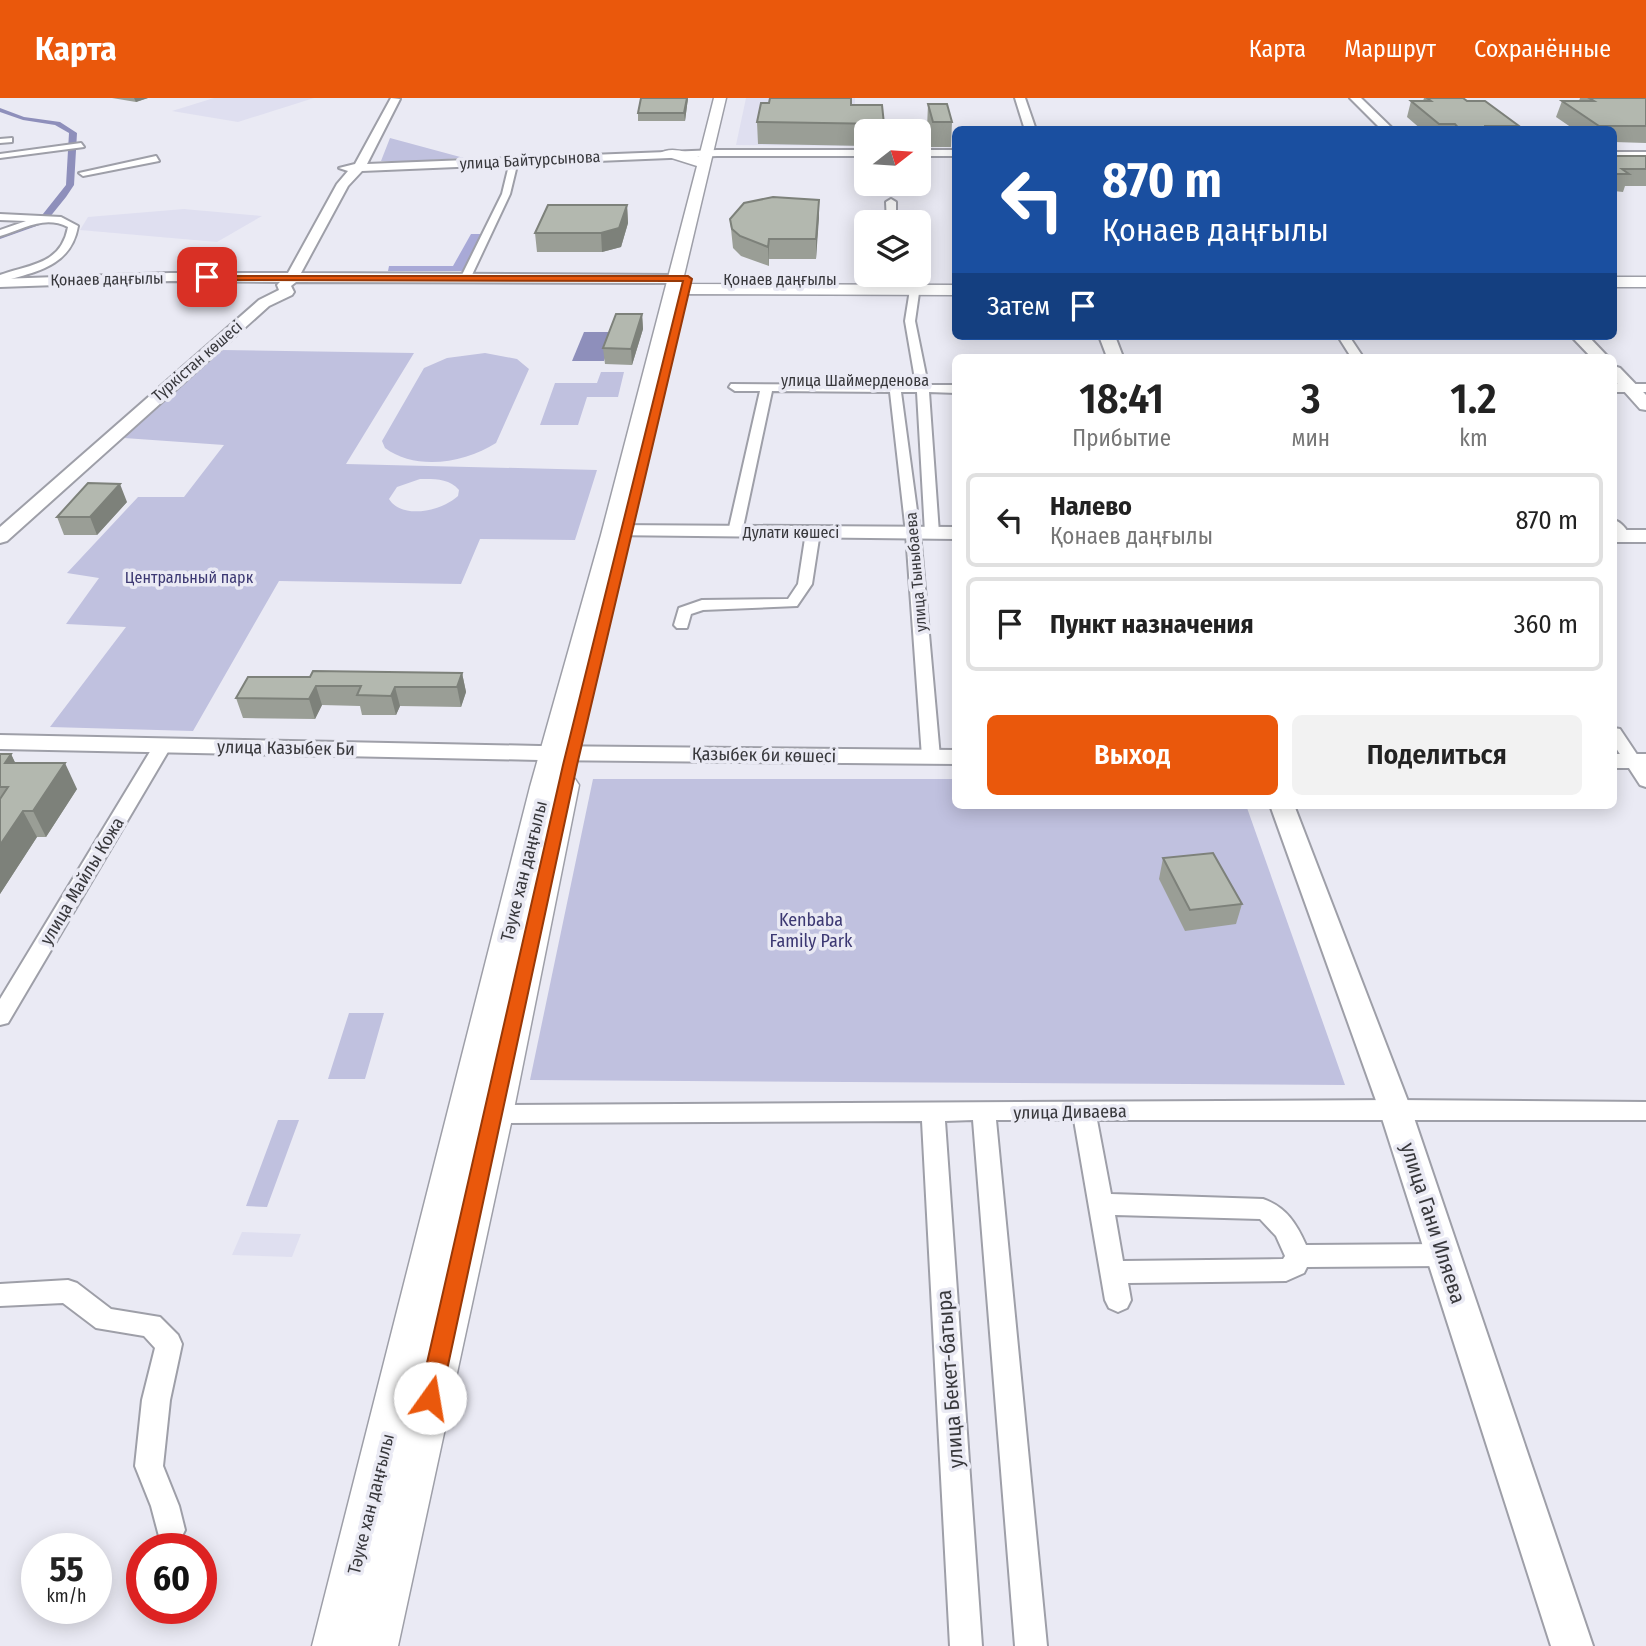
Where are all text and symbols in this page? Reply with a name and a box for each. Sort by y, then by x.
text: Карта [35,29,117,69]
text: Карта [1249,35,1306,63]
text: Маршрут [1344,35,1436,63]
text: Сохранённые [1474,35,1611,63]
north arrow [854,119,931,196]
map controls [854,119,931,287]
street label: улица Байтурсынова [459,147,601,173]
text: 870 m [1102,151,1222,210]
icon: left [987,154,1078,245]
button: layers [854,210,931,287]
text: Қонаев даңғылы [1102,211,1329,249]
pin [177,247,237,307]
icon: arrive [188,258,226,296]
street label: Қонаев даңғылы [50,269,164,289]
street label: Қонаев даңғылы [723,270,837,289]
icon: arrive [1064,287,1102,325]
text: Затем [987,291,1050,322]
street label: Түркістан көшесі [148,317,246,405]
street label: улица Шаймерденова [781,371,929,390]
text: 18:41 [1079,374,1164,424]
text: 3 [1301,374,1321,424]
text: 1.2 [1450,374,1497,424]
text: Прибытие [1072,424,1171,452]
text: мин [1291,424,1330,452]
text: km [1459,424,1488,452]
text: Налево [1050,491,1132,522]
icon: left [991,501,1029,539]
text: 870 m [1515,505,1578,536]
street label: улица Тыныбаева [901,511,931,633]
text: Қонаев даңғылы [1050,522,1213,550]
street label: Дулати көшесі [742,523,839,542]
park label: Центральный парк [125,568,254,587]
icon: arrive [991,605,1029,643]
text: Пункт назначения [1050,609,1254,640]
text: 360 m [1514,609,1578,640]
button: Выход [987,715,1278,795]
button: Поделиться [1292,715,1582,795]
street label: улица Казыбек Би [217,736,355,760]
street label: Қазыбек би көшесі [692,743,836,767]
street label: Тәуке хан даңғылы [496,799,552,943]
street label: улица Майлы Кожа [35,813,129,949]
park label: Kenbaba Family Park [770,909,853,952]
street label: улица Диваева [1013,1100,1127,1124]
street label: улица Гани Иляева [1395,1139,1471,1307]
street label: улица Бекет-батыра [931,1289,969,1469]
position arrow [393,1361,467,1435]
street label: Тәуке хан даңғылы [343,1432,399,1576]
speed limit sign: 60 [126,1533,217,1624]
text: 55 [49,1548,84,1590]
text: km/h [46,1585,87,1607]

